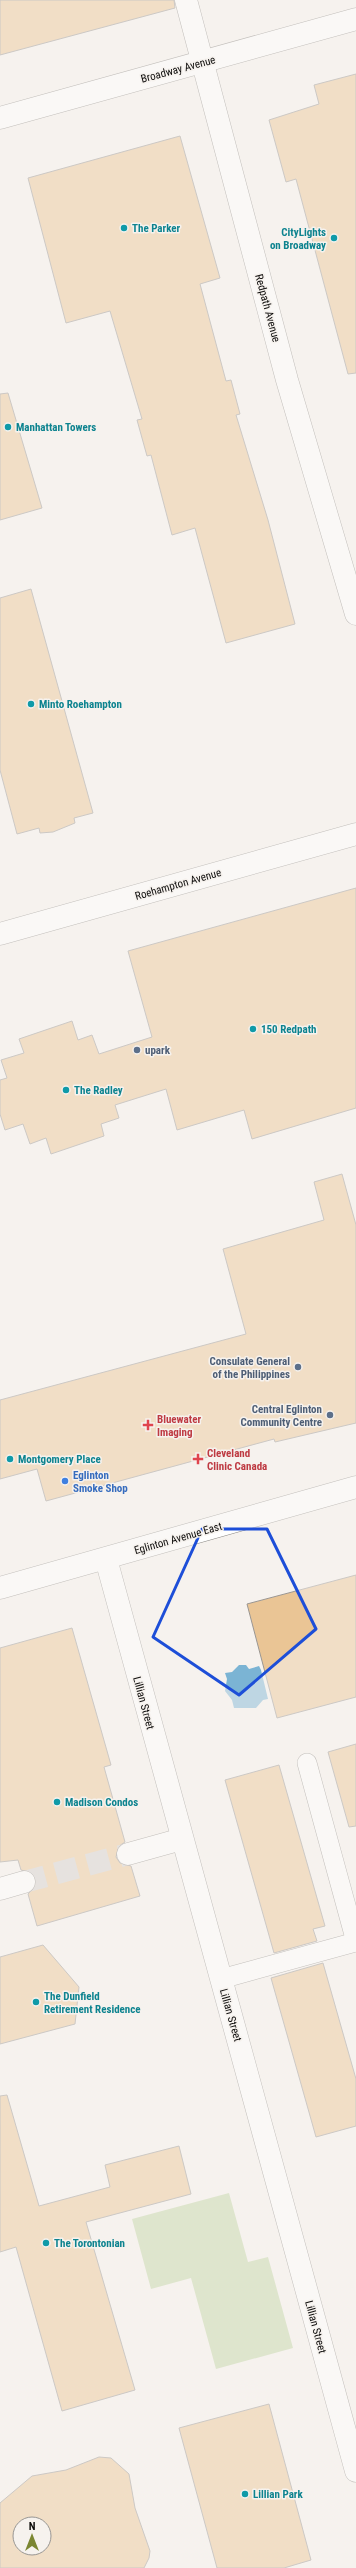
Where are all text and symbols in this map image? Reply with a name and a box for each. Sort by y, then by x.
street label: Broadway Avenue [139,53,217,86]
place label: The Parker [132,222,181,235]
marker: The Parker [119,223,129,233]
place label: CityLights on Broadway [270,226,326,252]
marker: CityLights on Broadway [329,233,339,243]
street label: Redpath Avenue [252,273,283,344]
place label: Manhattan Towers [16,421,96,434]
marker: Manhattan Towers [3,422,13,432]
place label: Minto Roehampton [39,698,122,711]
marker: Minto Roehampton [26,699,36,709]
street label: Roehampton Avenue [134,866,223,903]
place label: 150 Redpath [261,1023,316,1036]
marker: 150 Redpath [248,1024,258,1034]
place label: upark [145,1044,171,1057]
marker: upark [132,1045,142,1055]
place label: The Radley [74,1084,123,1097]
marker: The Radley [61,1085,71,1095]
place label: Consulate General of the Philippines [209,1355,290,1381]
marker: Consulate General of the Philippines [293,1362,303,1372]
place label: Central Eglinton Community Centre [240,1403,322,1429]
marker: Central Eglinton Community Centre [325,1410,335,1420]
place label: Bluewater Imaging [157,1413,201,1439]
marker: Bluewater Imaging [142,1419,154,1431]
place label: Cleveland Clinic Canada [207,1447,267,1473]
place label: Montgomery Place [18,1453,101,1466]
marker: Cleveland Clinic Canada [192,1453,204,1465]
marker: Montgomery Place [5,1454,15,1464]
place label: Eglinton Smoke Shop [73,1469,128,1495]
marker: Eglinton Smoke Shop [60,1476,70,1486]
street label: Eglinton Avenue East [133,1520,224,1557]
street label: Lillian Street [130,1675,157,1731]
place label: Madison Condos [65,1796,138,1809]
marker: Madison Condos [52,1797,62,1807]
street label: Lillian Street [217,1987,244,2043]
place label: The Dunfield Retirement Residence [44,1990,141,2016]
marker: The Dunfield Retirement Residence [31,1997,41,2007]
place label: The Torontonian [54,2237,125,2250]
marker: The Torontonian [41,2238,51,2248]
street label: Lillian Street [302,2299,329,2355]
place label: Lillian Park [253,2488,303,2501]
marker: Lillian Park [240,2489,250,2499]
north arrow [12,2516,52,2556]
text: N [29,2520,36,2533]

